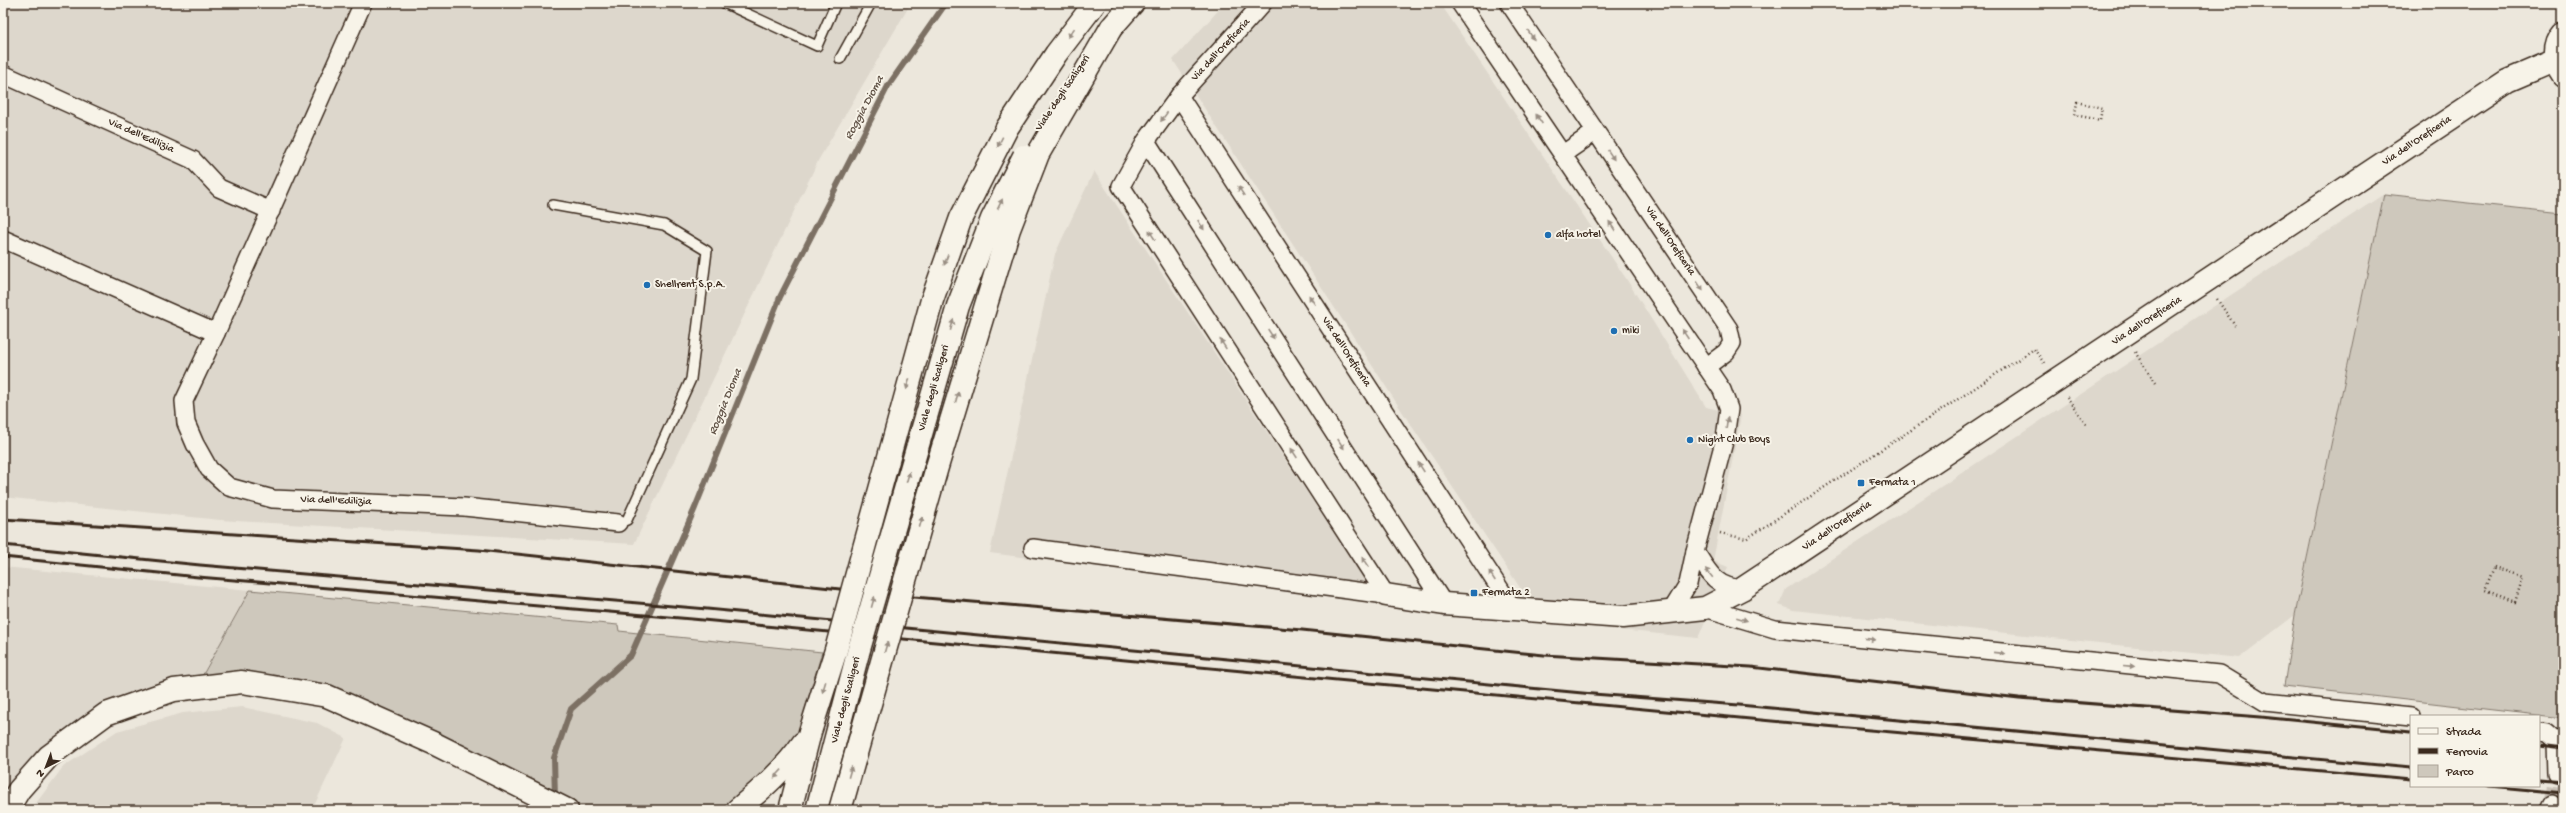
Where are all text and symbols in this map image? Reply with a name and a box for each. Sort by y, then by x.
street label: Via dell'Oreficeria [1188,15,1254,84]
one-way arrow [1067,28,1075,39]
one-way arrow [1527,30,1535,40]
street label: Viale degli Scaligeri [1033,53,1093,134]
water label: Roggia Dioma [842,73,888,142]
one-way arrow [1160,111,1168,122]
street label: Via dell'Oreficeria [2379,112,2455,169]
one-way arrow [1535,114,1543,124]
street label: Via dell'Edilizia [105,116,177,156]
one-way arrow [997,136,1003,148]
one-way arrow [1607,150,1615,160]
one-way arrow [1237,186,1245,196]
one-way arrow [997,198,1003,210]
street label: Via dell'Oreficeria [1642,203,1699,279]
one-way arrow [1197,219,1204,231]
one-way arrow [1608,221,1616,232]
place label: alfa hotel [1556,228,1601,241]
one-way arrow [1148,230,1156,240]
marker: alfa hotel [1543,230,1553,240]
one-way arrow [943,255,949,267]
place label: Shellrent S.p.A. [655,279,726,291]
marker: Shellrent S.p.A. [642,280,652,290]
one-way arrow [1696,280,1704,291]
street label: Via dell'Oreficeria [2108,293,2185,349]
one-way arrow [1308,295,1316,305]
street label: Via dell'Oreficeria [1318,313,1374,390]
one-way arrow [950,319,956,331]
place label: miki [1622,325,1639,337]
marker: miki [1609,326,1619,336]
one-way arrow [1267,329,1275,339]
one-way arrow [1681,329,1689,339]
one-way arrow [1219,339,1227,349]
street label: Viale degli Scaligeri [916,344,952,433]
water label: Roggia Dioma [706,366,746,437]
one-way arrow [905,379,911,391]
one-way arrow [954,391,960,403]
one-way arrow [1724,417,1730,429]
place label: Night Club Boys [1698,434,1771,446]
marker: Night Club Boys [1685,435,1695,445]
one-way arrow [1337,438,1345,449]
one-way arrow [1290,448,1298,458]
one-way arrow [1417,462,1425,473]
one-way arrow [905,471,911,483]
place label: Fermata 1 [1868,477,1916,489]
marker: Fermata 1 [1856,478,1866,488]
street label: Via dell'Edilizia [299,494,372,508]
street label: Via dell'Oreficeria [1799,497,1875,554]
one-way arrow [918,516,924,528]
one-way arrow [1361,556,1368,568]
one-way arrow [1705,567,1714,578]
one-way arrow [1488,571,1496,582]
place label: Fermata 2 [1481,587,1530,599]
marker: Fermata 2 [1469,588,1479,598]
one-way arrow [870,596,876,608]
one-way arrow [1736,616,1748,622]
one-way arrow [1864,636,1876,642]
one-way arrow [883,641,889,653]
one-way arrow [1993,649,2005,656]
street label: Viale degli Scaligeri [828,655,863,746]
one-way arrow [2123,662,2135,669]
one-way arrow [821,681,827,693]
legend [2410,715,2540,787]
text: Strada [2446,726,2481,740]
text: Ferrovia [2445,746,2488,760]
north arrow [26,747,66,787]
text: N [34,766,47,780]
one-way arrow [847,766,853,778]
text: Parco [2445,766,2474,780]
one-way arrow [773,769,783,779]

